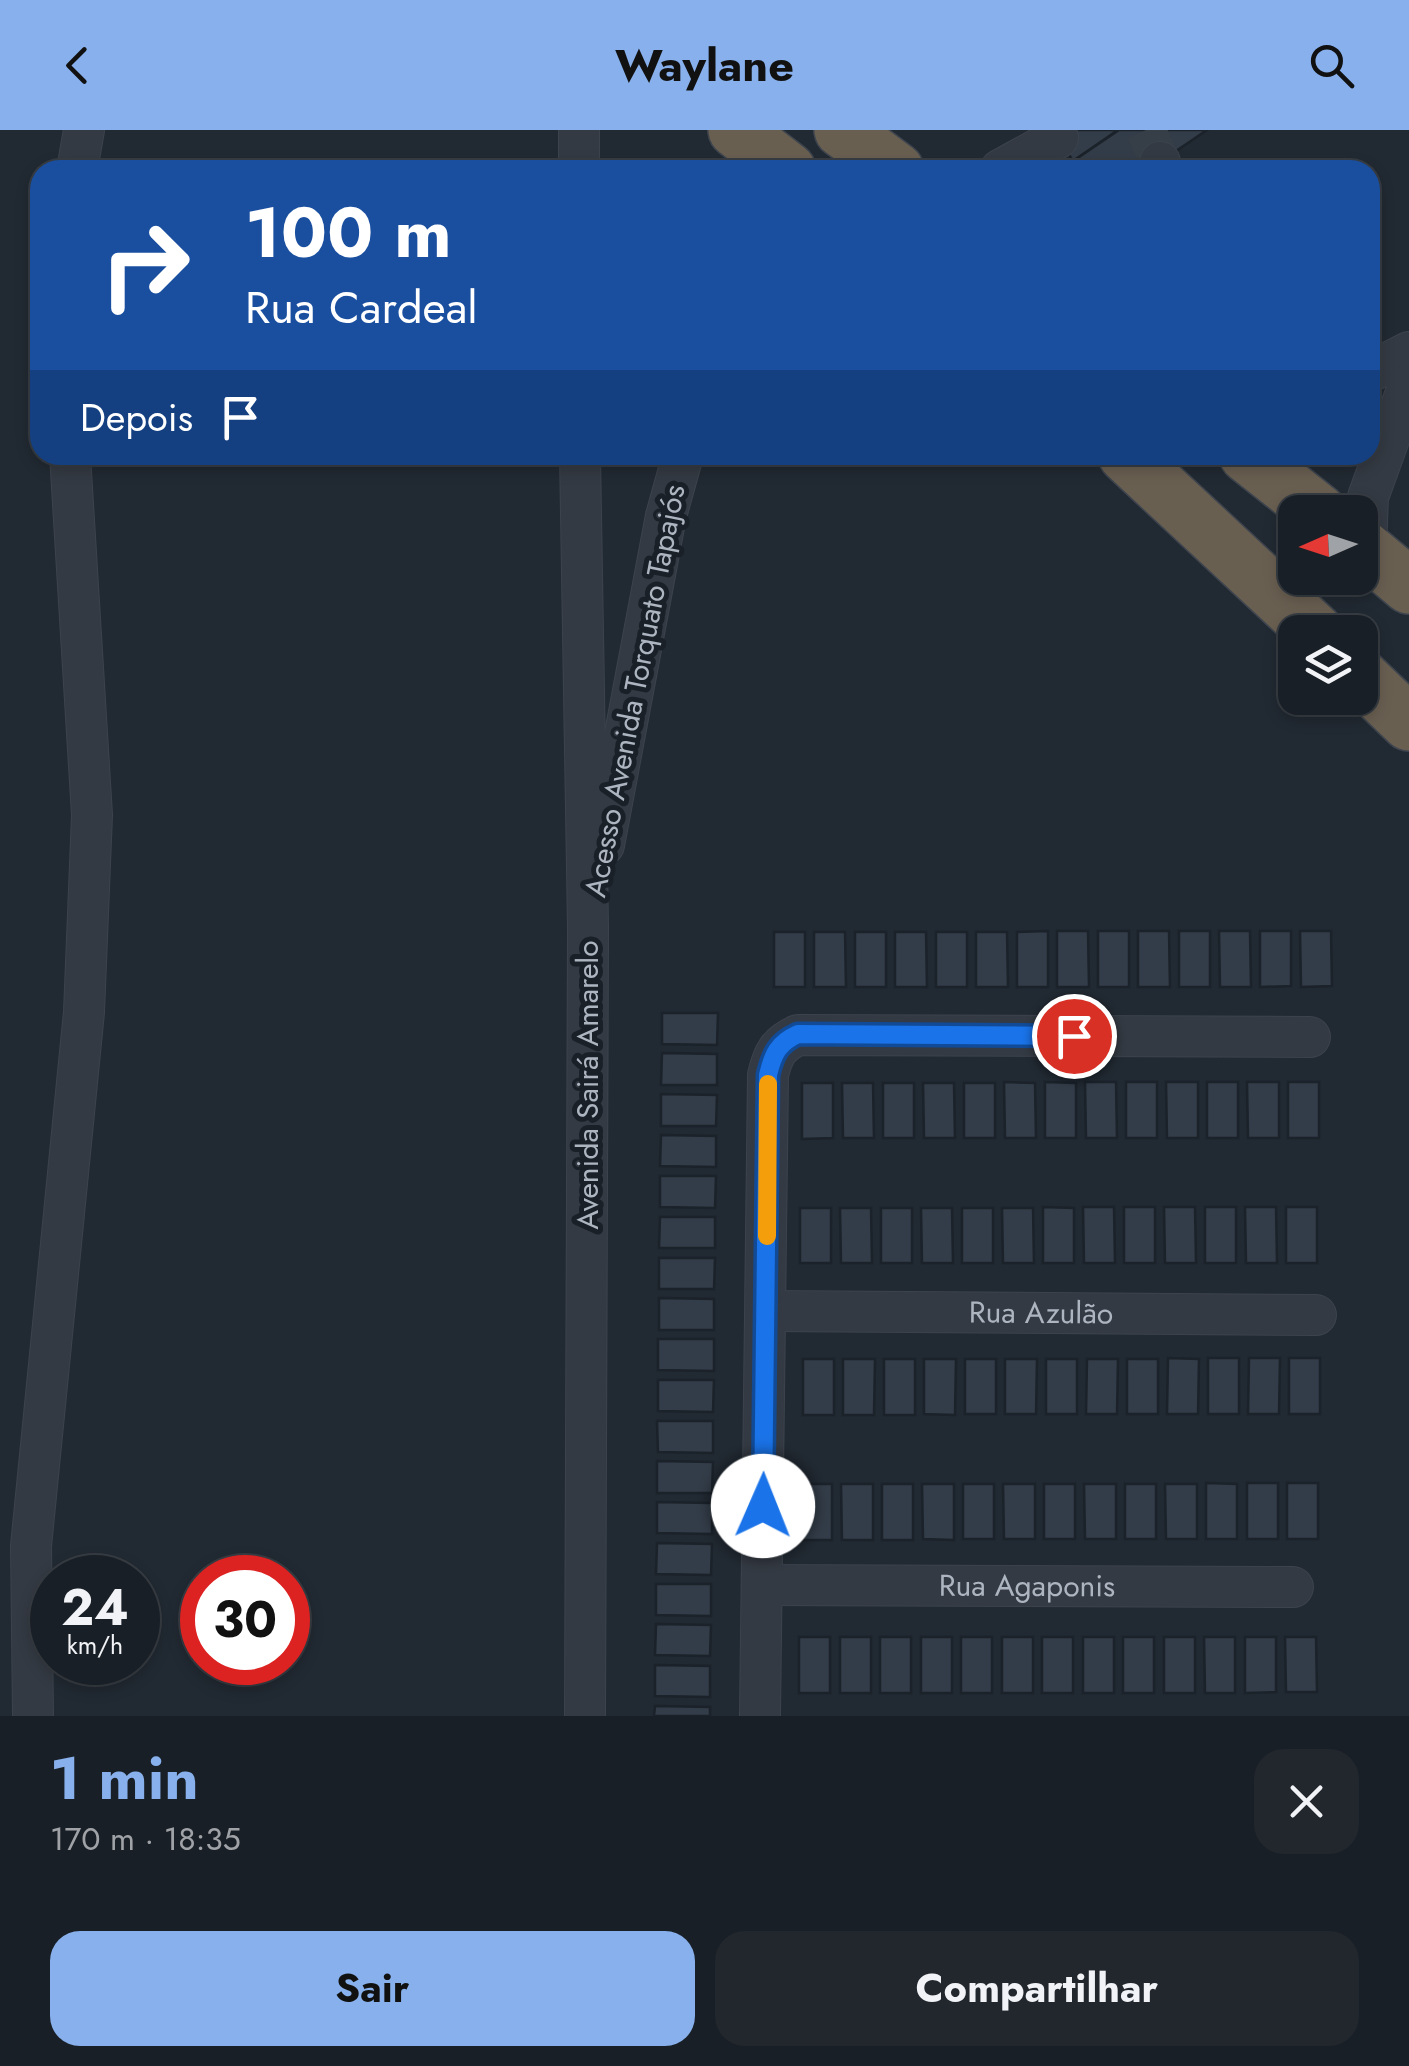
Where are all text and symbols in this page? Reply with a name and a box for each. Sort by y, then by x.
text: Waylane [615,33,794,98]
icon: back [50,38,105,93]
icon: search [1304,38,1359,93]
text: 100 m [245,182,452,283]
icon: right [80,200,210,330]
text: Rua Cardeal [245,275,478,340]
text: Depois [80,390,193,445]
icon: arrive [213,390,268,445]
street label: Acesso Avenida Torquato Tapajós [573,481,696,901]
north arrow [1278,495,1378,595]
map controls [1278,495,1378,715]
button: layers [1278,615,1378,715]
street label: Avenida Sairá Amarelo [566,940,609,1230]
pin [1032,994,1117,1079]
icon: arrive [1047,1009,1102,1064]
street label: Rua Azulão [969,1290,1113,1335]
position arrow [711,1454,815,1558]
speed limit sign: 30 [180,1555,310,1685]
street label: Rua Agaponis [939,1564,1115,1607]
text: 24 [61,1571,129,1644]
text: km/h [67,1627,123,1663]
text: 1 min [50,1735,199,1822]
button: close [1254,1749,1359,1854]
text: 170 m · 18:35 [50,1816,241,1862]
button: Sair [50,1931,695,2046]
button: Compartilhar [715,1931,1359,2046]

